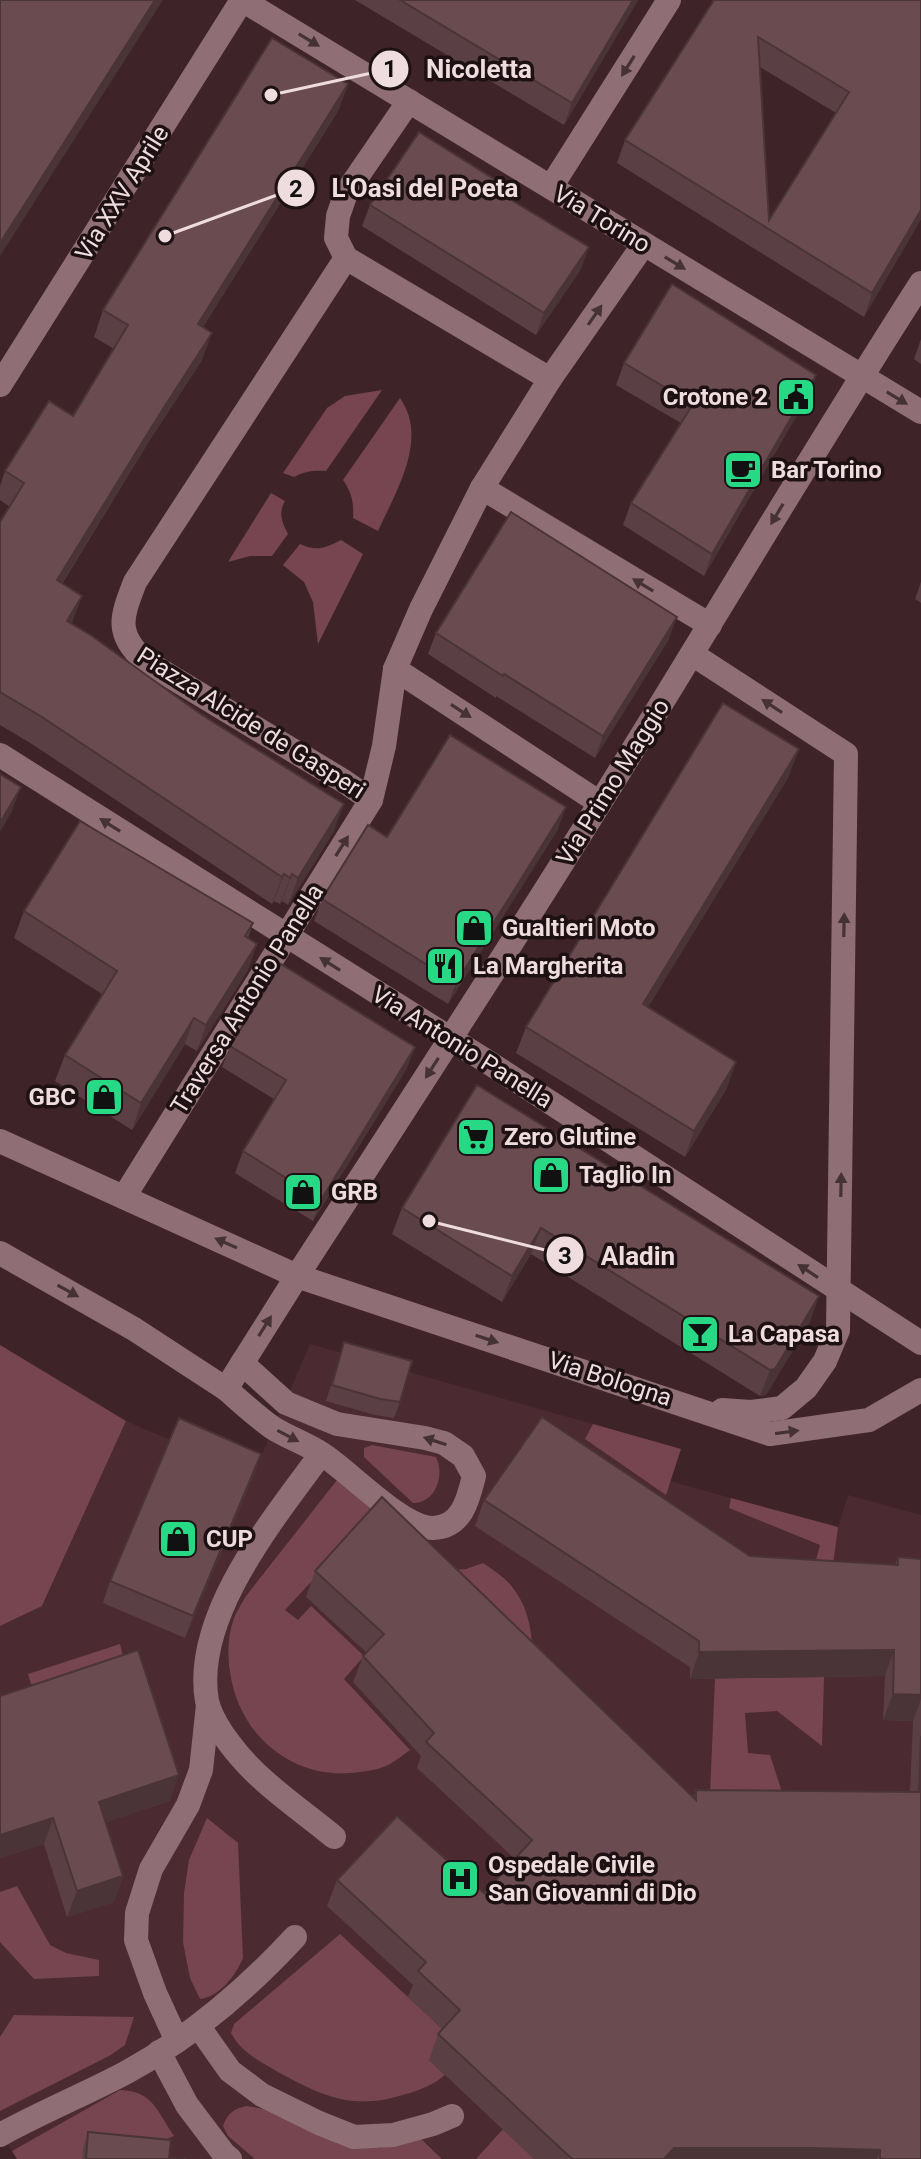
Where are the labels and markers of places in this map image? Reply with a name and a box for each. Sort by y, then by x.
callout: Nicoletta [370,44,548,94]
callout: L'Oasi del Poeta [276,163,535,213]
public building icon: Crotone 2 [775,376,817,418]
place label: Crotone 2 [663,383,768,411]
cafe icon: Bar Torino [722,449,764,491]
place label: Bar Torino [771,456,882,484]
shop icon: Gualtieri Moto [453,907,495,949]
place label: Gualtieri Moto [502,914,655,942]
restaurant icon: La Margherita [424,945,466,987]
place label: La Margherita [473,952,624,980]
shop icon: GBC [83,1076,125,1118]
place label: GBC [29,1083,76,1111]
supermarket icon: Zero Glutine [455,1116,497,1158]
place label: Zero Glutine [504,1123,636,1151]
shop icon: Taglio In [530,1154,572,1196]
place label: Taglio In [579,1161,671,1189]
shop icon: GRB [282,1171,324,1213]
place label: GRB [331,1178,378,1206]
callout: Aladin [545,1230,691,1280]
bar icon: La Capasa [679,1313,721,1355]
place label: La Capasa [728,1320,840,1348]
shop icon: CUP [157,1518,199,1560]
place label: CUP [206,1525,253,1553]
place label: Ospedale Civile San Giovanni di Dio [488,1851,697,1907]
hospital icon: Ospedale Civile San Giovanni di Dio [439,1858,481,1900]

